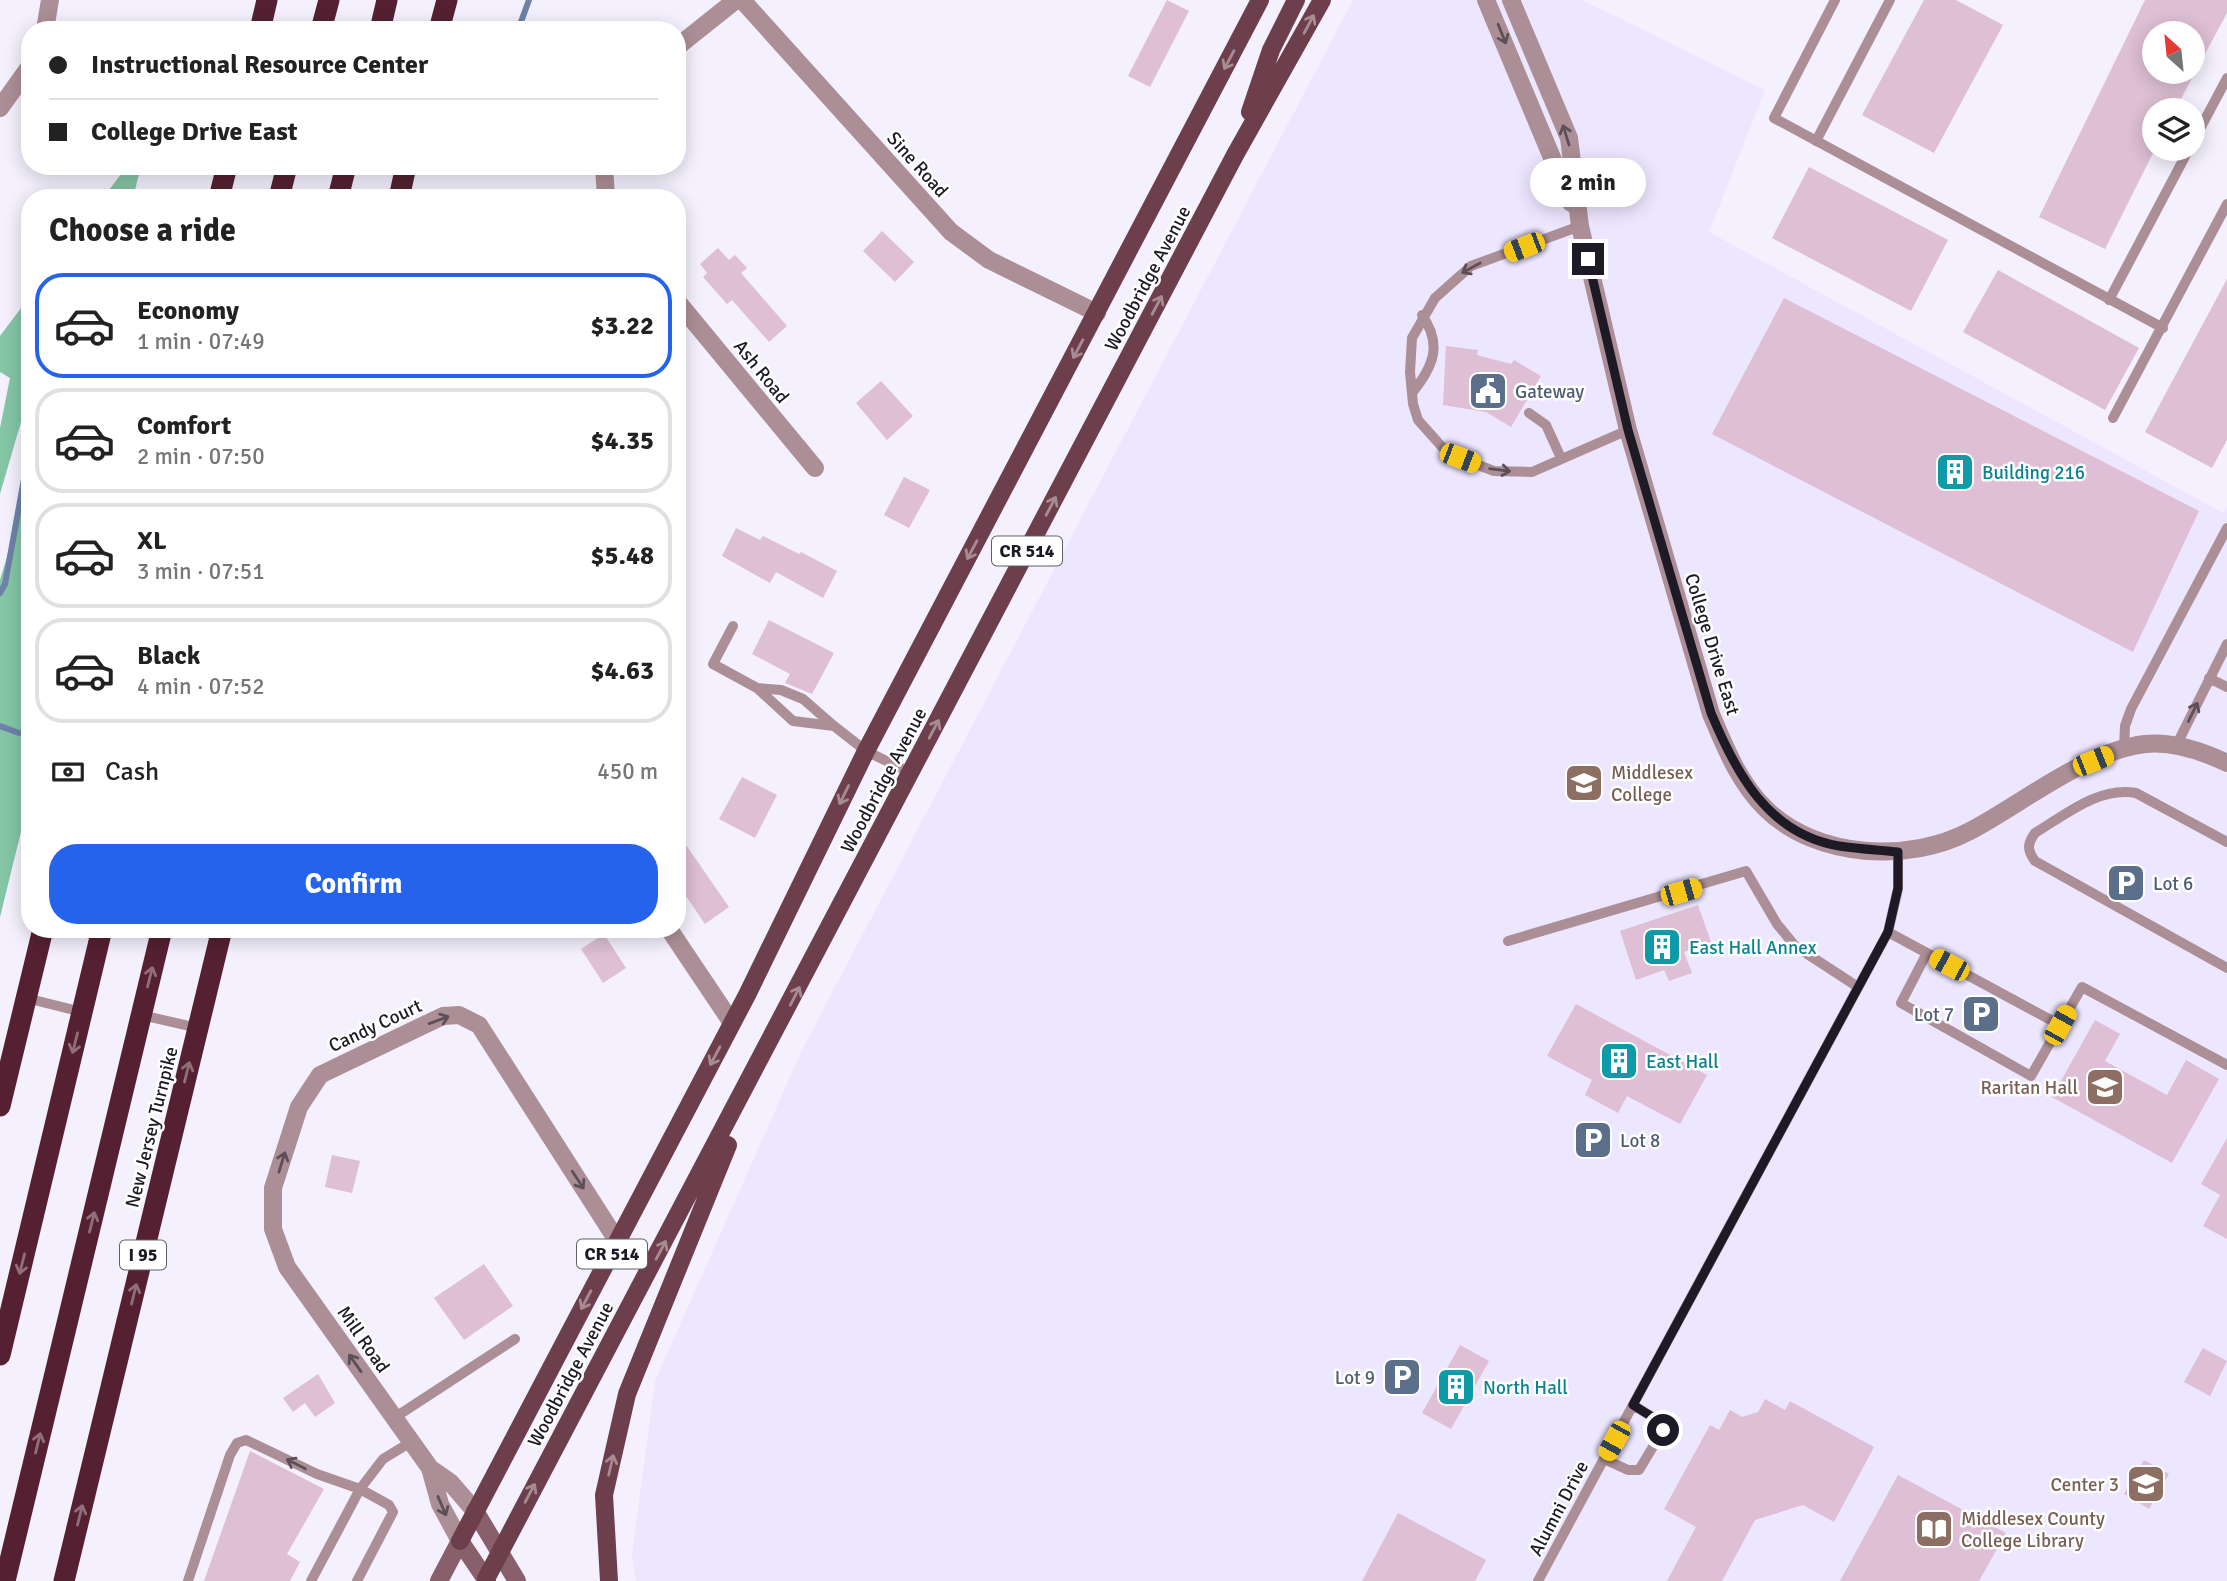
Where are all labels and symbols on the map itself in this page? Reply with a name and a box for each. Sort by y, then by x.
one-way arrow [1303,14,1317,34]
north arrow [2142,21,2205,84]
one-way arrow [1496,23,1509,45]
one-way arrow [1222,50,1236,70]
one-way arrow [1559,124,1572,146]
street label: Sine Road [881,127,953,203]
callout: 2 min [1530,158,1646,206]
street label: Woodbridge Avenue [1100,202,1196,355]
car [1501,230,1548,264]
route end [1572,243,1604,275]
one-way arrow [1462,261,1482,275]
one-way arrow [1150,295,1164,316]
street label: Ash Road [728,335,794,408]
one-way arrow [1071,338,1084,359]
public building icon: Gateway [1467,370,1509,412]
place label: Gateway [1515,380,1584,404]
car [1437,441,1484,475]
building icon: Building 216 [1934,451,1976,493]
place label: Building 216 [1982,461,2085,485]
one-way arrow [1488,464,1511,477]
one-way arrow [1044,496,1058,517]
road number: CR 514 [992,536,1062,566]
one-way arrow [964,539,978,560]
street label: College Drive East [1679,570,1745,718]
one-way arrow [2186,702,2200,723]
street label: Woodbridge Avenue [836,704,932,857]
one-way arrow [927,719,941,740]
car [2070,743,2117,779]
place label: Middlesex College [1611,761,1693,807]
school or university icon: Middlesex College [1563,762,1605,804]
one-way arrow [837,784,850,805]
parking icon: Lot 6 [2105,862,2147,904]
place label: Lot 6 [2153,872,2193,896]
car [1658,876,1705,908]
building icon: East Hall Annex [1641,926,1683,968]
place label: East Hall Annex [1689,936,1817,960]
car [1926,946,1973,984]
one-way arrow [144,966,158,989]
one-way arrow [789,986,802,1007]
parking icon: Lot 7 [1960,993,2002,1035]
street label: Candy Court [325,994,426,1058]
car [2041,1002,2080,1048]
place label: Lot 7 [1914,1003,1954,1027]
one-way arrow [428,1013,450,1025]
one-way arrow [68,1031,81,1054]
building icon: East Hall [1598,1040,1640,1082]
street label: New Jersey Turnpike [120,1044,184,1210]
one-way arrow [708,1045,722,1066]
place label: East Hall [1646,1050,1719,1074]
one-way arrow [181,1061,194,1084]
school or university icon: Raritan Hall [2084,1066,2126,1108]
place label: Raritan Hall [1980,1076,2078,1100]
parking icon: Lot 8 [1572,1119,1614,1161]
place label: Lot 8 [1620,1129,1660,1153]
one-way arrow [276,1151,289,1173]
one-way arrow [571,1170,585,1190]
one-way arrow [85,1211,99,1234]
road number: I 95 [120,1240,166,1270]
road number: CR 514 [577,1240,647,1268]
one-way arrow [654,1240,668,1260]
one-way arrow [15,1253,28,1275]
one-way arrow [128,1283,141,1305]
one-way arrow [579,1290,593,1310]
street label: Woodbridge Avenue [523,1298,619,1451]
street label: Mill Road [331,1301,395,1378]
one-way arrow [348,1354,362,1373]
parking icon: Lot 9 [1381,1356,1423,1398]
place label: Lot 9 [1335,1366,1375,1390]
building icon: North Hall [1435,1366,1477,1408]
place label: North Hall [1483,1376,1568,1400]
route start [1647,1414,1679,1446]
car [1595,1418,1634,1464]
one-way arrow [32,1432,45,1455]
one-way arrow [605,1454,618,1477]
one-way arrow [286,1456,307,1470]
street label: Alumni Drive [1524,1457,1594,1560]
school or university icon: Center 3 [2125,1463,2167,1505]
place label: Center 3 [2050,1473,2119,1497]
one-way arrow [524,1483,537,1504]
one-way arrow [436,1495,449,1516]
one-way arrow [74,1504,88,1527]
place label: Middlesex County College Library [1961,1507,2105,1553]
library icon: Middlesex County College Library [1913,1508,1955,1550]

